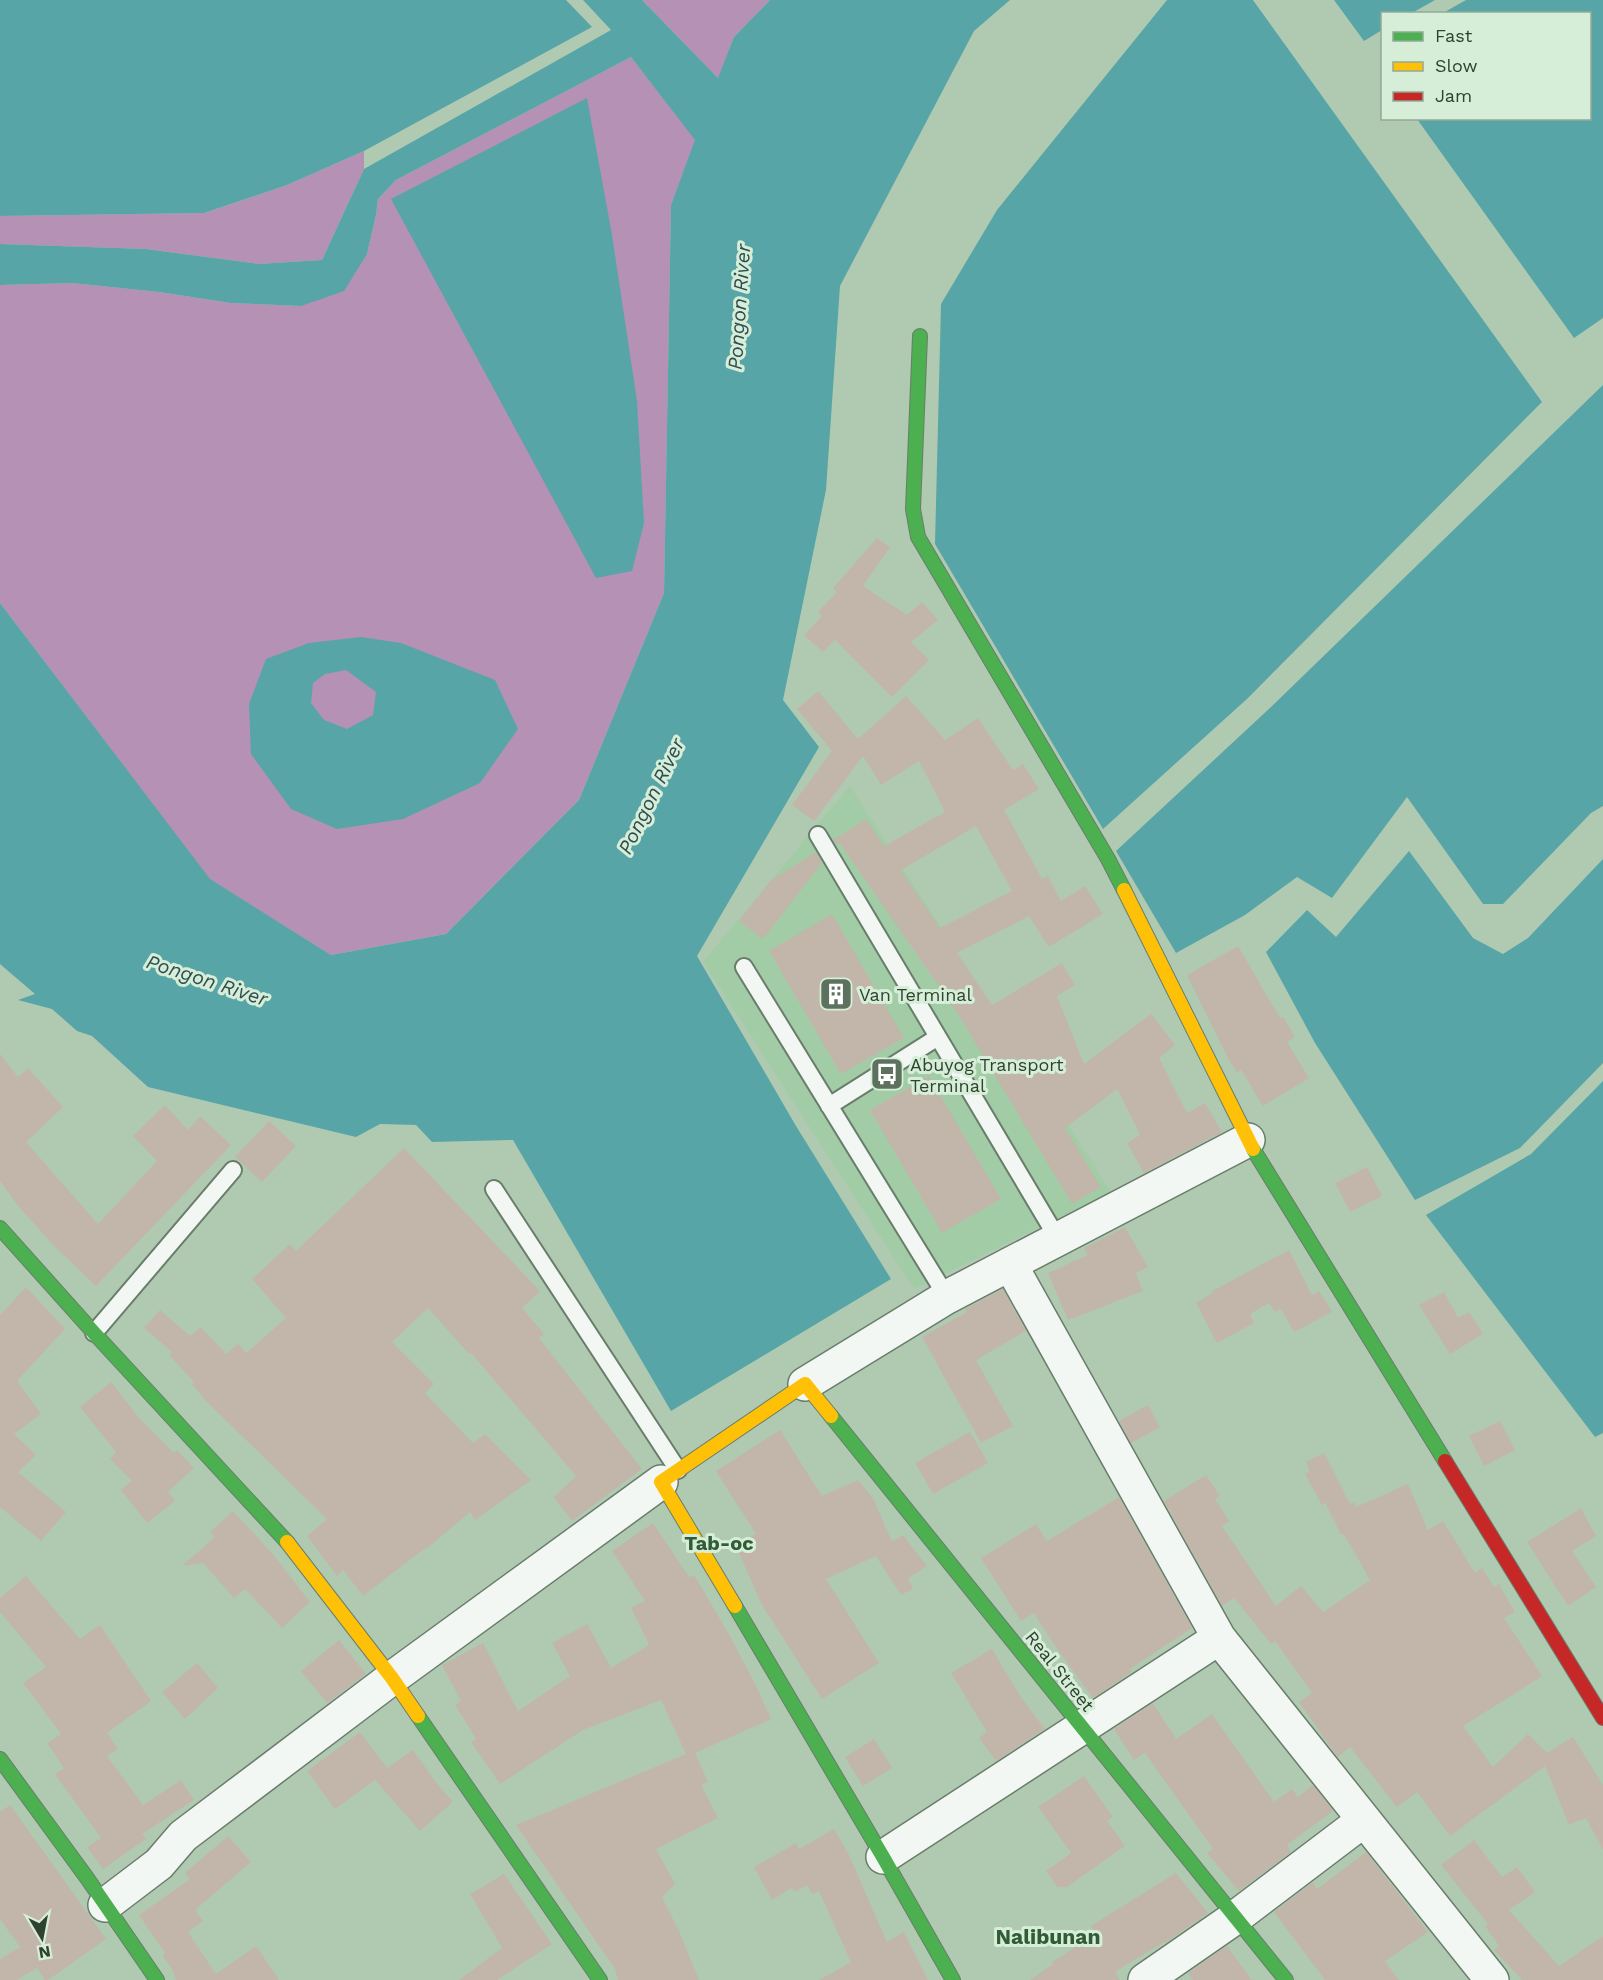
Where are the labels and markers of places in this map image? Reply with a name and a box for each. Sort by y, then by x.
building icon: Van Terminal [818,976,854,1012]
place label: Van Terminal [859,984,972,1005]
place label: Abuyog Transport Terminal [910,1054,1064,1096]
bus stop icon: Abuyog Transport Terminal [869,1056,905,1092]

